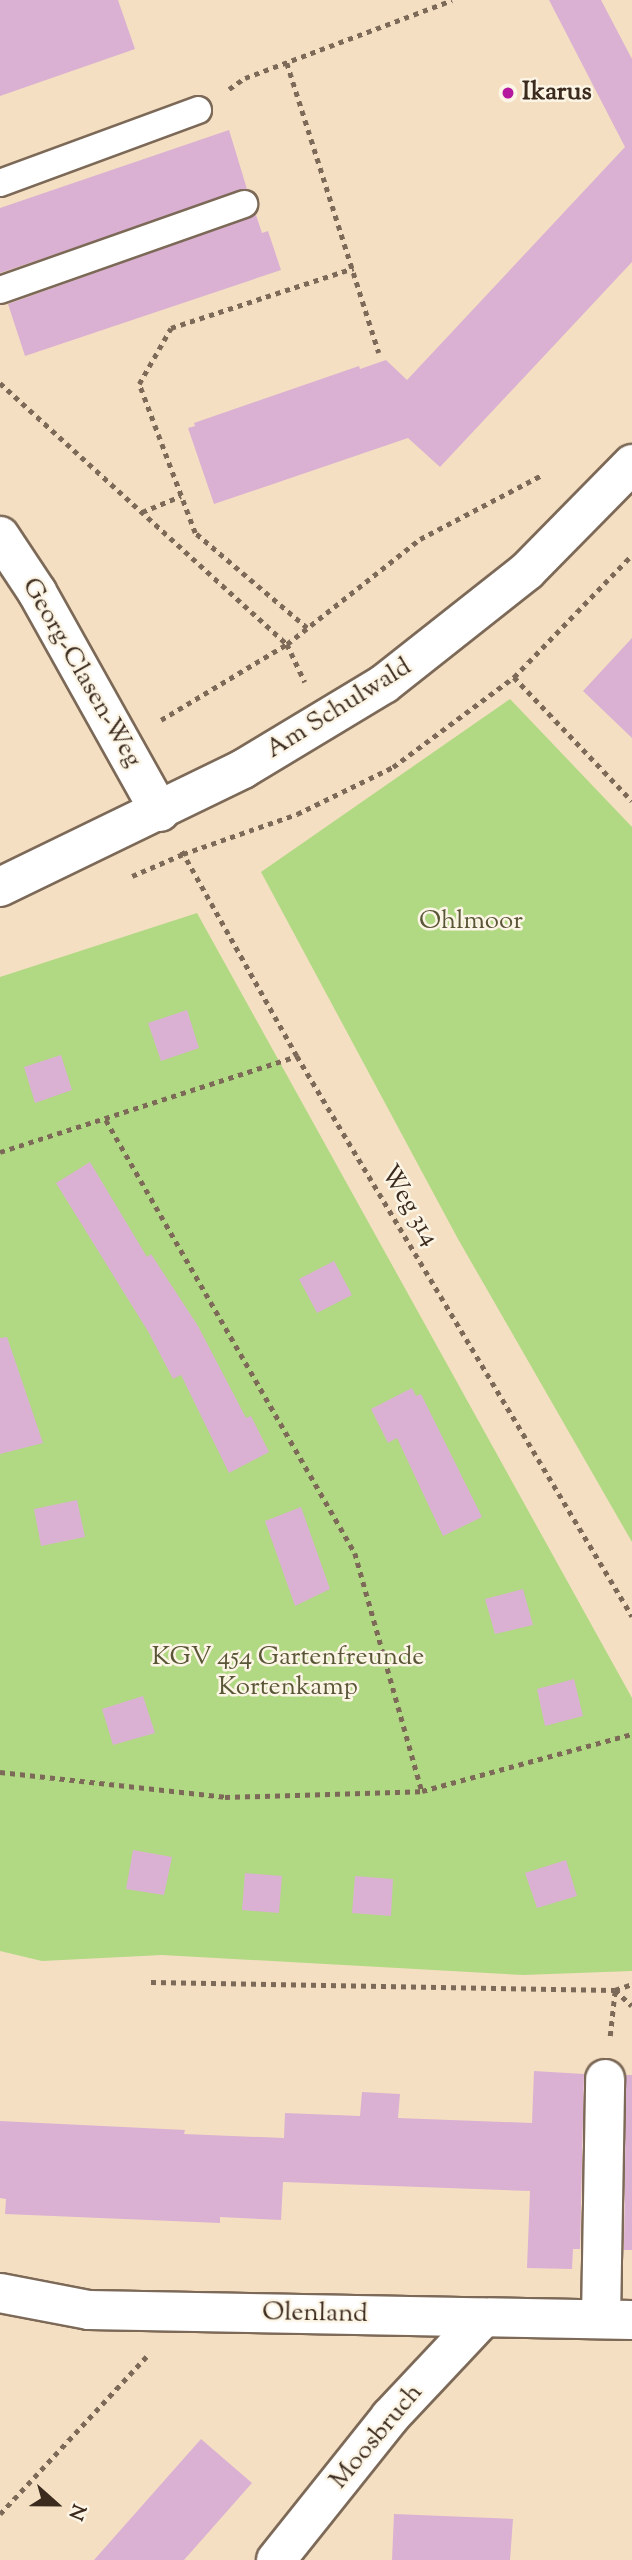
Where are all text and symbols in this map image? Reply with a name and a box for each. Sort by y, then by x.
place label: Ikarus [522,77,592,109]
marker: Ikarus [500,85,516,101]
street label: Georg-Clasen-Weg [14,573,148,773]
street label: Am Schulwald [261,652,417,766]
park label: Ohlmoor [419,906,523,938]
street label: Weg 314 [373,1160,445,1252]
park label: KGV 454 Gartenfreunde Kortenkamp [152,1642,424,1704]
street label: Olenland [262,2297,368,2331]
street label: Moosbruch [324,2378,430,2496]
north arrow [21,2469,91,2539]
text: N [61,2500,91,2524]

